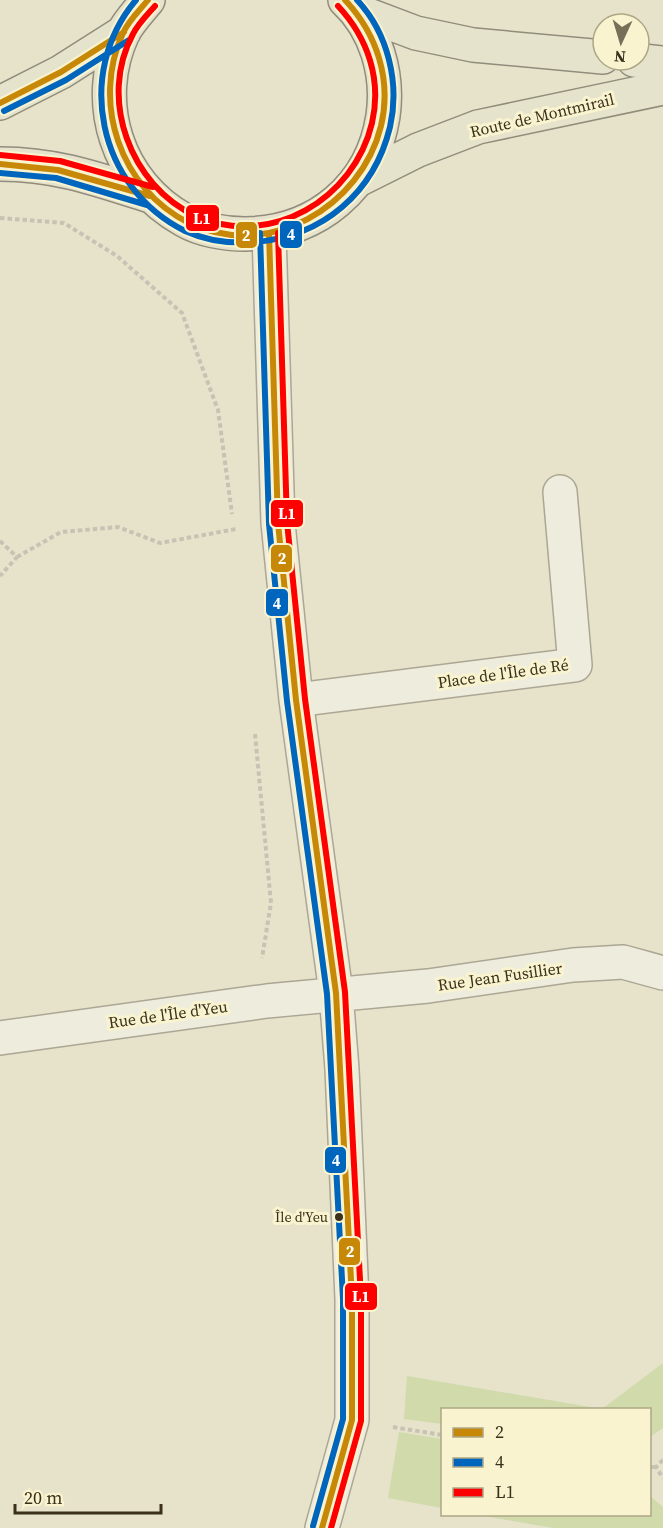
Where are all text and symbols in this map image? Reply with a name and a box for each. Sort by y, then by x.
north arrow [591,12,651,72]
text: N [613,46,627,68]
street label: Route de Montmirail [468,88,617,142]
line badge: L1 [185,204,220,232]
text: L1 [193,207,211,229]
line badge: 4 [279,220,303,249]
line badge: 2 [235,221,258,249]
text: 4 [287,223,296,245]
text: 2 [242,224,251,246]
line badge: L1 [270,499,304,528]
text: L1 [278,502,296,524]
line badge: 2 [270,544,293,573]
text: 2 [278,547,287,569]
line badge: 4 [265,588,289,617]
text: 4 [273,592,282,614]
street label: Place de l'Île de Ré [436,653,570,693]
street label: Rue Jean Fusillier [436,956,564,996]
street label: Rue de l'Île d'Yeu [107,995,229,1033]
line badge: 4 [324,1146,347,1174]
text: 4 [332,1149,341,1171]
place label: Île d'Yeu [275,1207,328,1227]
marker: Île d'Yeu [333,1211,345,1223]
line badge: 2 [338,1237,361,1266]
text: 2 [346,1240,355,1262]
line badge: L1 [344,1282,378,1311]
text: L1 [352,1285,370,1307]
legend [441,1408,651,1516]
text: 2 [495,1419,504,1444]
text: 4 [495,1449,504,1474]
scale bar [15,1477,160,1515]
text: L1 [495,1479,515,1504]
text: 20 m [24,1485,62,1510]

